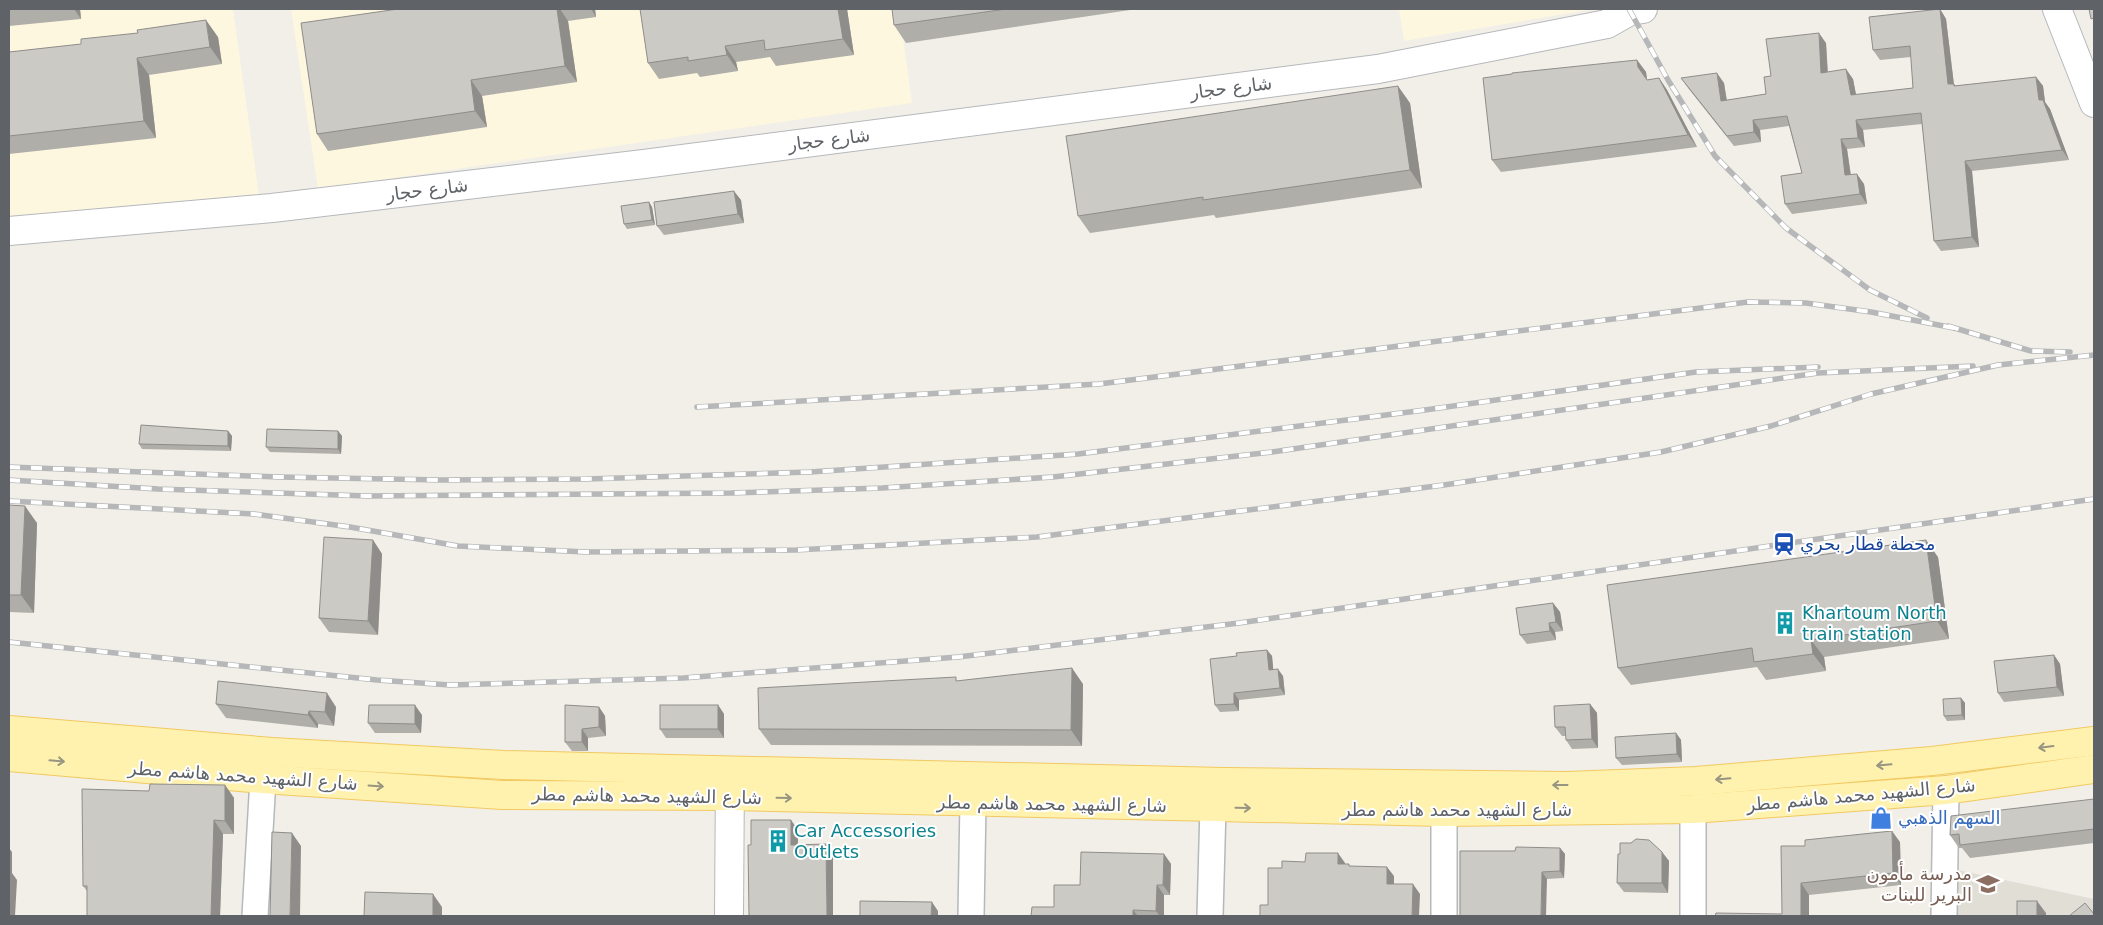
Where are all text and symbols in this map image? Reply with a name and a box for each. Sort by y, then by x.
street label: شارع حجار [1188,72,1273,104]
street label: شارع حجار [786,124,871,156]
street label: شارع حجار [384,174,469,206]
station icon: محطة قطار بحري [1771,531,1797,557]
place label: محطة قطار بحري [1800,533,1935,555]
place label: Khartoum North train station [1802,602,1947,644]
building icon: Khartoum North train station [1772,610,1798,636]
one-way arrow [2038,742,2054,752]
one-way arrow [49,757,65,766]
street label: شارع الشهيد محمد هاشم مطر [126,757,359,795]
one-way arrow [1877,761,1893,770]
one-way arrow [1715,774,1731,784]
street label: شارع الشهيد محمد هاشم مطر [1744,774,1977,816]
one-way arrow [1552,780,1568,790]
one-way arrow [368,782,384,791]
street label: شارع الشهيد محمد هاشم مطر [531,783,762,809]
street label: شارع الشهيد محمد هاشم مطر [936,791,1167,817]
one-way arrow [775,793,791,802]
street label: شارع الشهيد محمد هاشم مطر [1341,799,1572,821]
one-way arrow [1235,803,1251,813]
shop icon: السهم الذهبي [1868,805,1894,831]
place label: السهم الذهبي [1898,807,2000,829]
place label: Car Accessories Outlets [794,820,936,862]
building icon: Car Accessories Outlets [765,828,791,854]
place label: مدرسة مأمون البرير للبنات [1866,861,1972,906]
school or university icon: مدرسة مأمون البرير للبنات [1975,871,2001,897]

